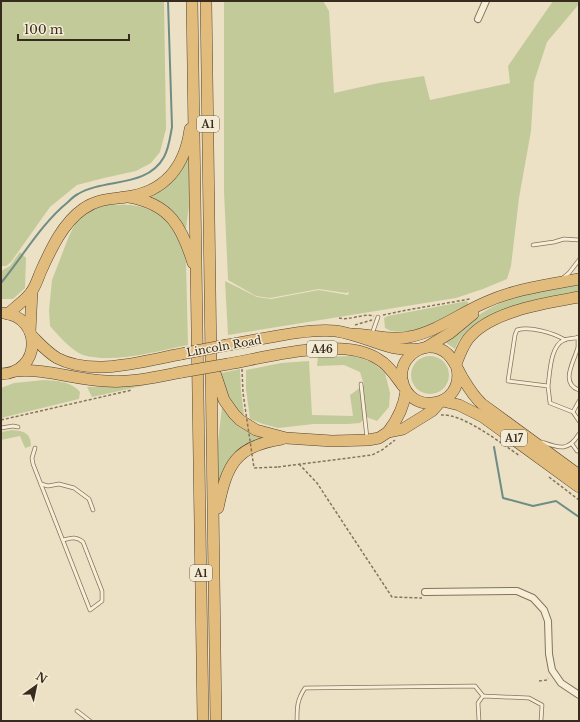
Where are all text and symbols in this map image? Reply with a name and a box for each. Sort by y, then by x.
scale bar [18,16,129,42]
text: 100 m [24,22,63,37]
road number: A1 [197,116,219,132]
street label: Lincoln Road [185,332,263,359]
road number: A46 [307,341,337,357]
road number: A17 [501,430,527,446]
road number: A1 [190,565,212,581]
north arrow [16,666,56,706]
text: N [33,669,50,687]

